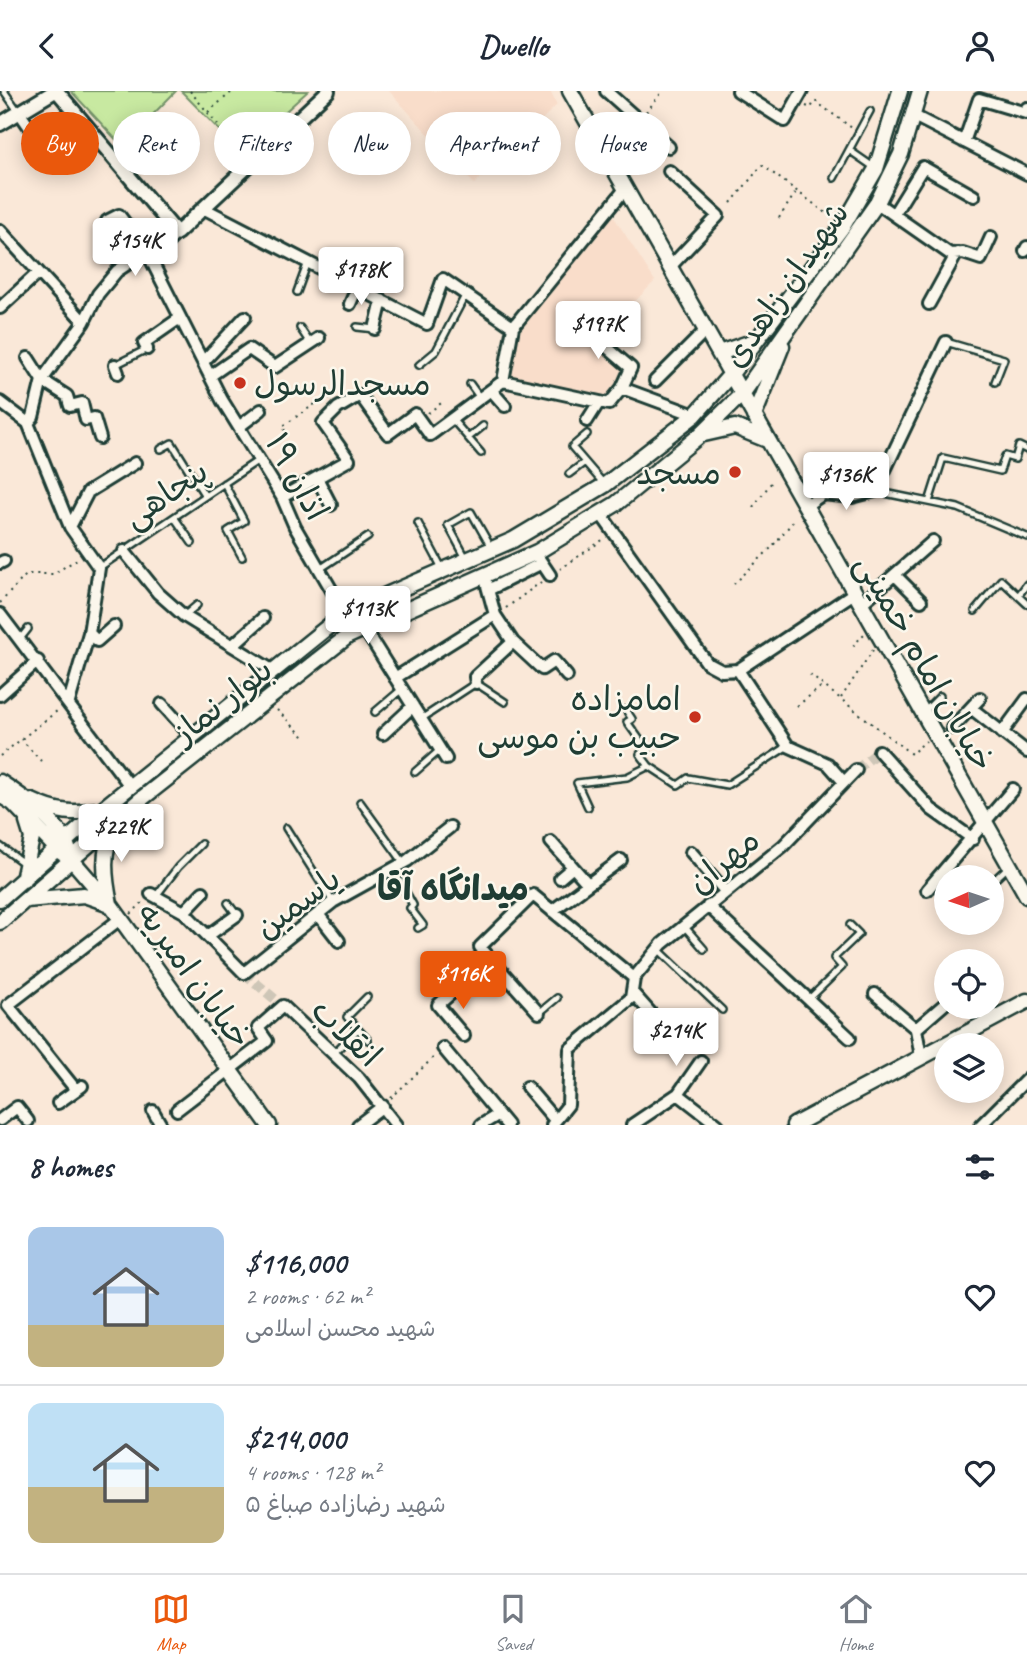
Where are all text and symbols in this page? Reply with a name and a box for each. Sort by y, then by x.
text: Dwello [479,25,548,66]
icon: back [28,27,66,65]
icon: person [961,27,999,65]
chip: Buy [21,112,99,175]
chip: Rent [113,112,200,175]
chip: Filters [214,112,314,175]
chip: New [328,112,411,175]
chip: Apartment [425,112,561,175]
chip: House [575,112,670,175]
street label: شهیدان زاهدی [713,193,858,376]
pin: $154K [86,219,184,278]
text: $154K [109,226,161,255]
pin: $178K [312,247,410,307]
text: $178K [335,255,388,284]
pin: $197K [549,301,647,361]
text: $197K [572,309,624,338]
place label: مسجدالرسول [254,363,431,405]
marker: مسجدالرسول [232,375,248,391]
street label: اذان ۱۹ [256,425,338,528]
street label: پنجاهی [115,450,216,538]
place label: مسجد [636,452,721,494]
pin: $136K [797,453,895,512]
text: $136K [819,460,873,489]
marker: مسجد [727,464,743,480]
street label: خیابان امام خمینی [842,546,1004,781]
pin: $113K [319,587,417,646]
text: $113K [341,594,395,623]
street label: بلوار نماز [162,649,281,755]
place label: امامزاده حبیب بن موسی [477,678,681,758]
marker: امامزاده حبیب بن موسی [687,709,703,725]
pin: $229K [72,805,170,864]
text: $229K [95,812,147,841]
street label: مهران [679,819,768,903]
street label: یاسمین [246,857,349,948]
north arrow [934,865,1004,935]
map controls [934,865,1004,1103]
district label: میدانگاه آقا [377,866,529,911]
street label: خیابان امیریه [127,895,261,1057]
button: locate [934,949,1004,1019]
pin: $116K [414,951,512,1011]
text: $116K [436,959,490,988]
street label: انقلاب [302,989,390,1076]
pin: $214K [627,1009,725,1068]
text: $214K [649,1016,703,1045]
button: layers [934,1033,1004,1103]
text: 8 homes [28,1148,113,1186]
icon: filters [961,1148,999,1186]
text: $116,000 [245,1244,346,1282]
icon: home [84,1255,168,1339]
icon: heart [961,1278,999,1316]
text: 2 rooms · 62 m² [245,1282,369,1311]
text: شهید محسن اسلامی [245,1314,436,1343]
text: $214,000 [245,1420,345,1458]
icon: home [84,1431,168,1515]
icon: heart [961,1454,999,1492]
text: 4 rooms · 128 m² [245,1458,380,1487]
text: شهید رضازاده صباغ ۵ [245,1490,446,1519]
tab: Map [152,1590,190,1656]
tab: Saved [494,1590,532,1656]
tab: Home [837,1590,875,1656]

